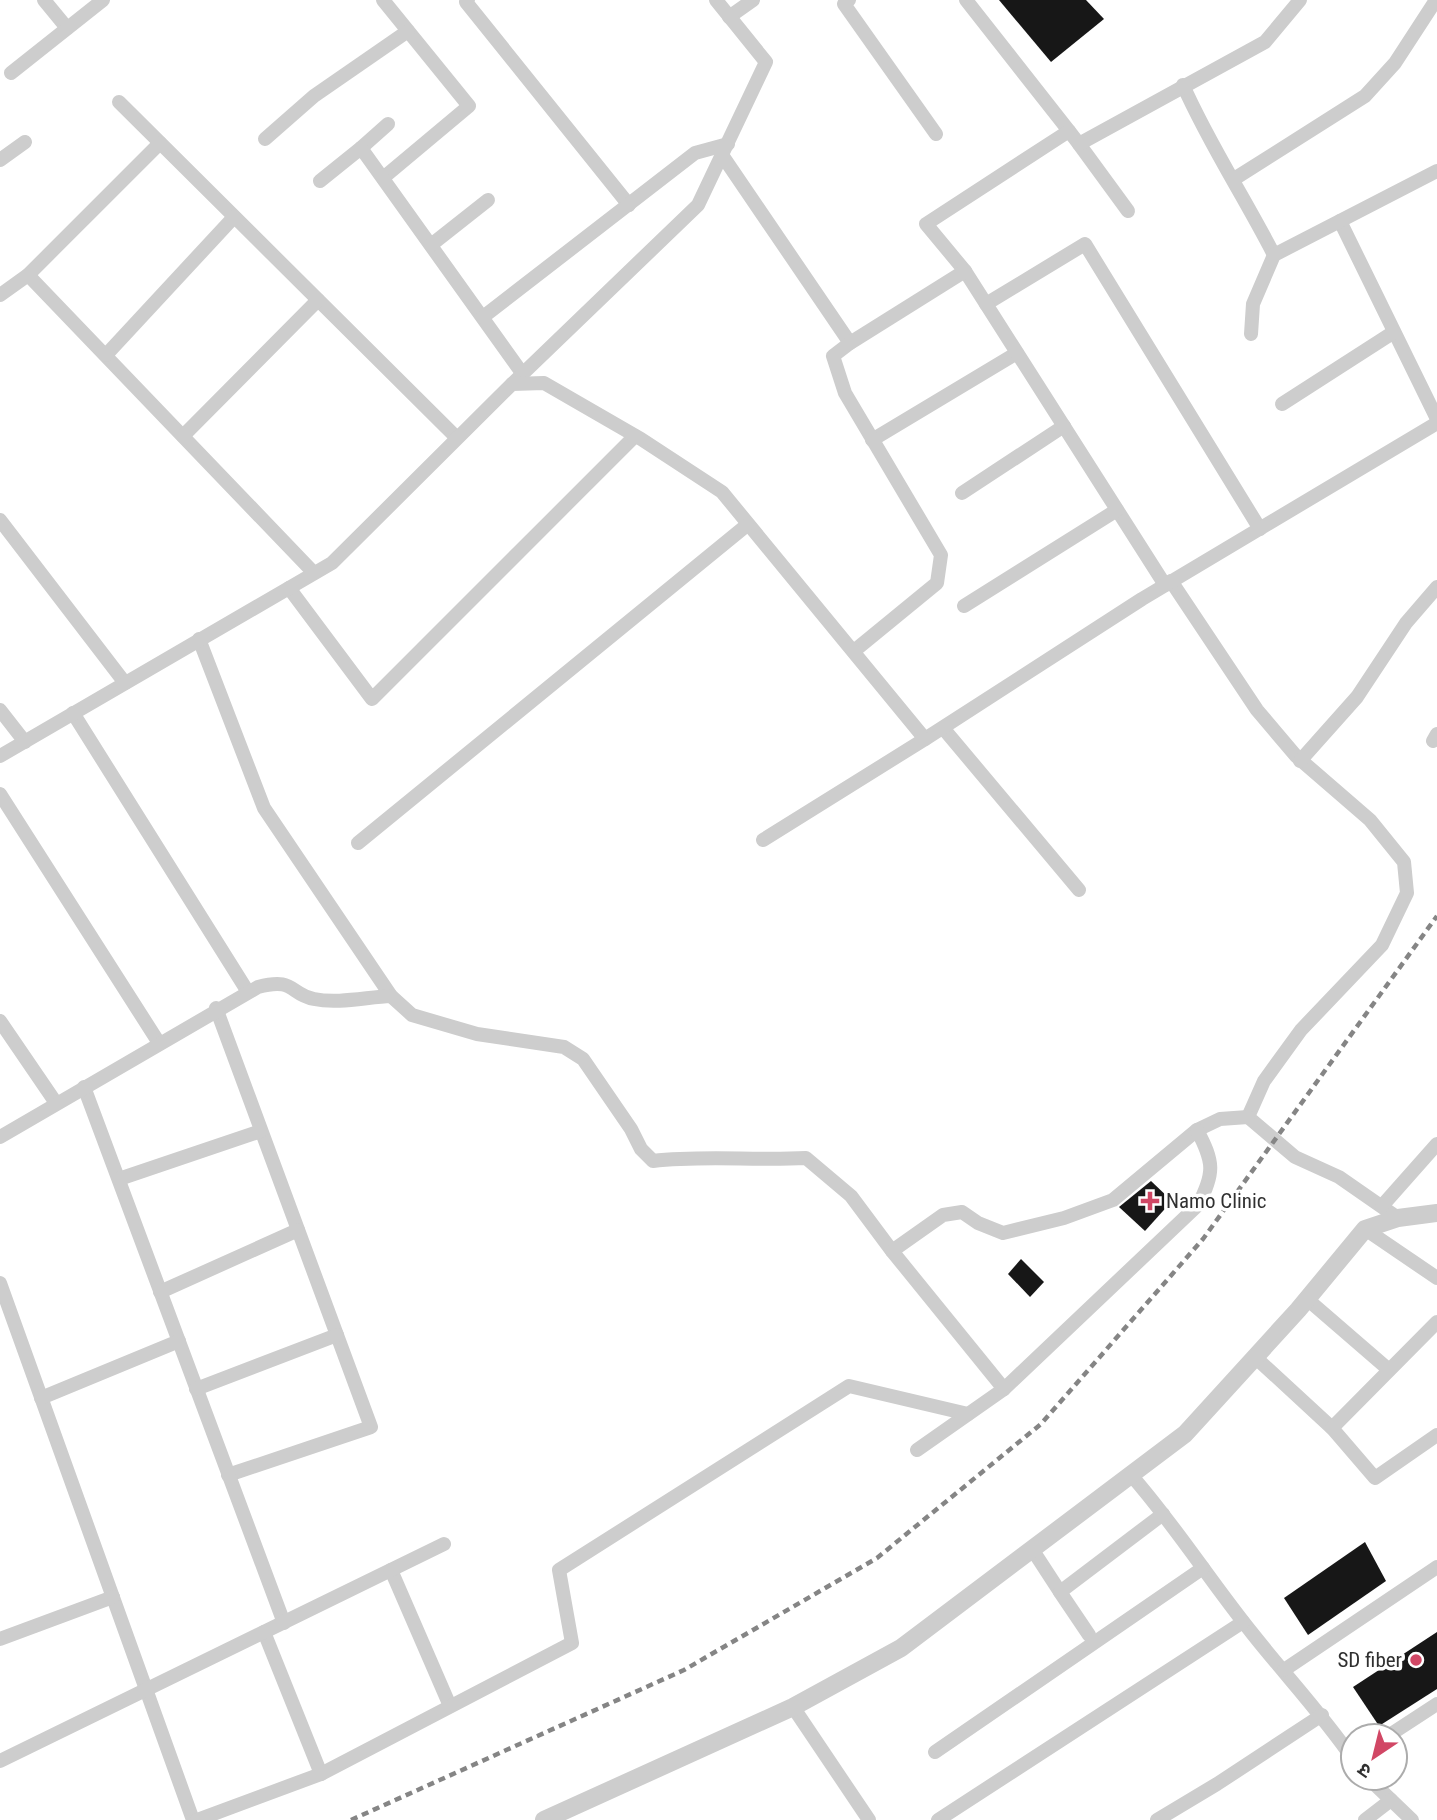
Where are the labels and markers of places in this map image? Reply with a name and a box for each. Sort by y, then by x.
place label: Namo Clinic [1166,1189,1266,1213]
marker: Namo Clinic [1140,1191,1160,1211]
place label: SD fiber [1337,1648,1402,1672]
marker: SD fiber [1408,1652,1424,1668]

